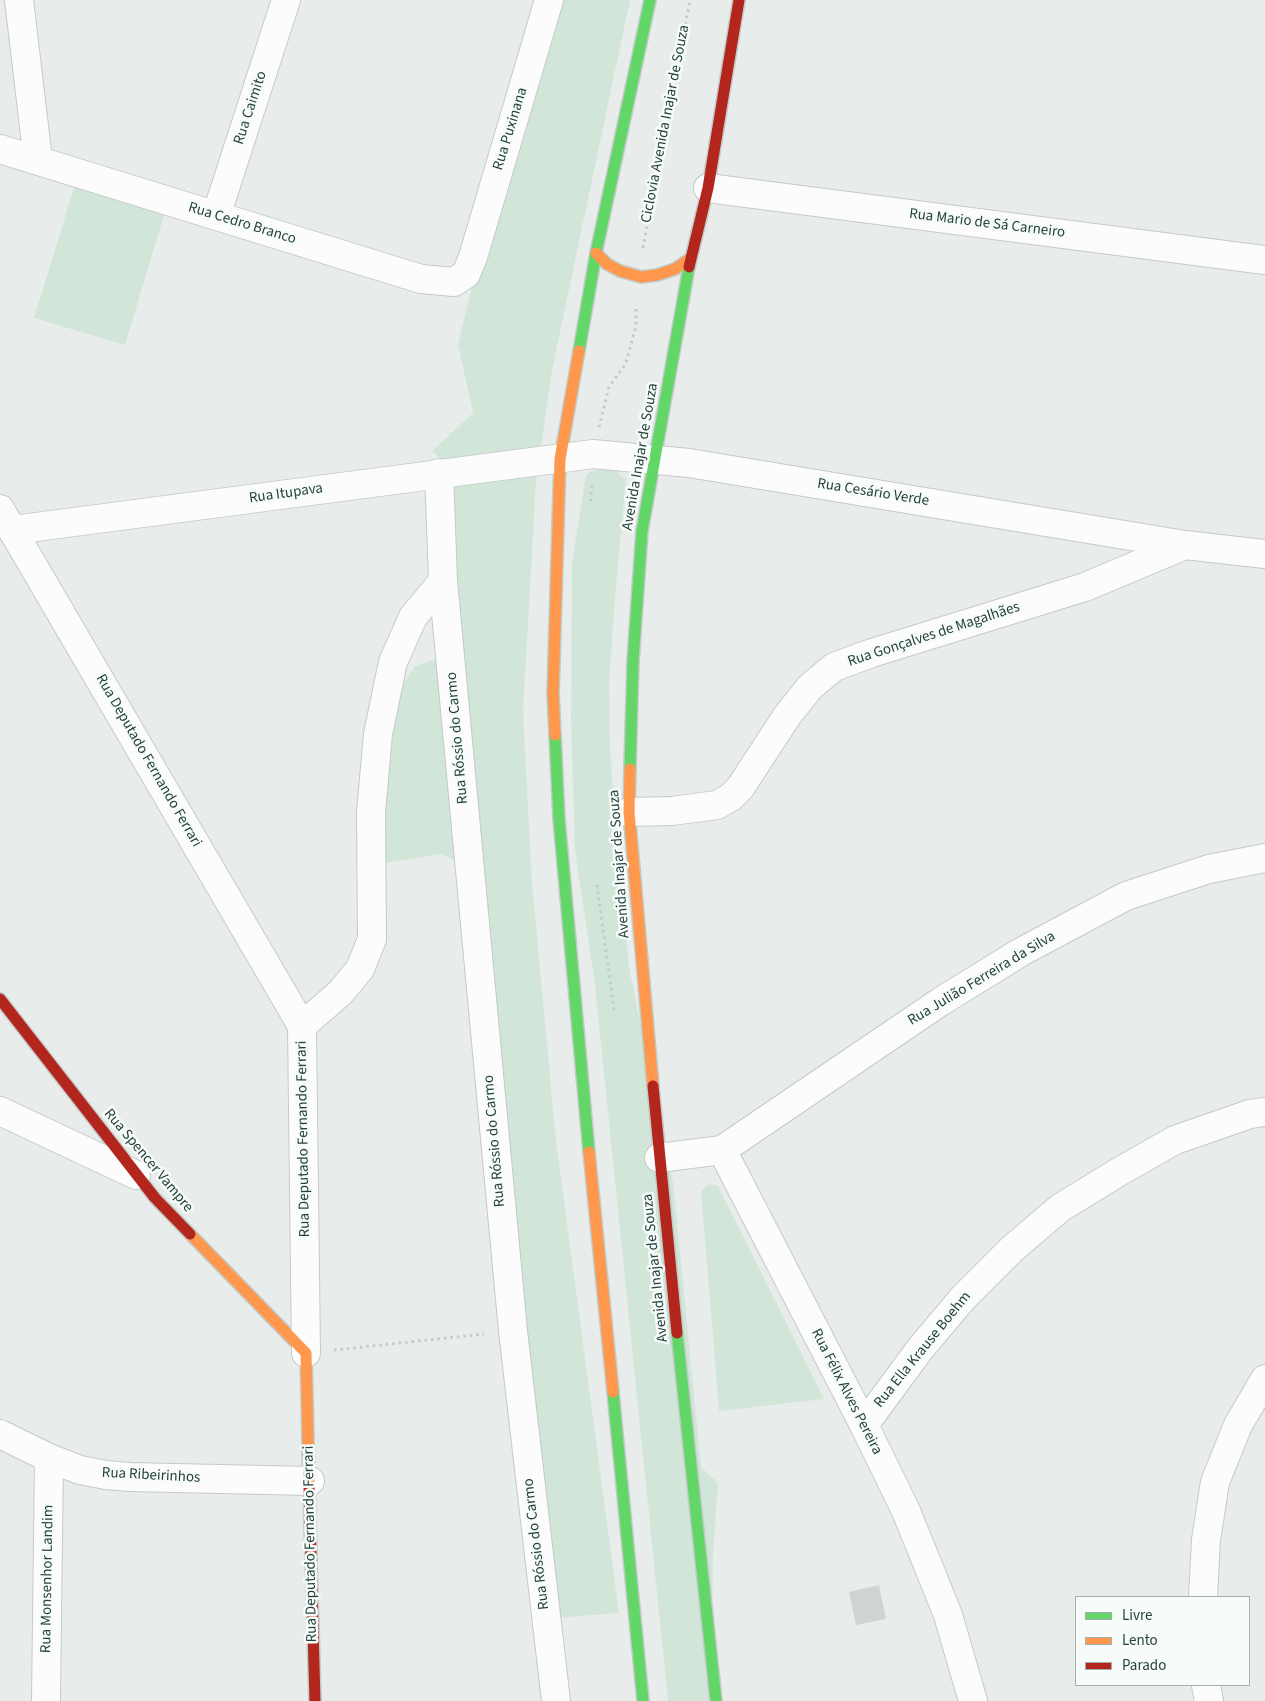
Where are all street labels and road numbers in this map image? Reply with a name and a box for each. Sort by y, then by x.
street label: Ciclovia Avenida Inajar de Souza [638,23,694,225]
street label: Rua Caimito [231,69,271,147]
street label: Rua Puxinana [490,85,532,173]
street label: Rua Cedro Branco [186,199,298,249]
street label: Rua Mario de Sá Carneiro [908,206,1066,242]
street label: Avenida Inajar de Souza [619,382,663,532]
street label: Rua Cesário Verde [816,475,930,511]
street label: Rua Itupava [248,480,324,508]
street label: Rua Gonçalves de Magalhães [846,599,1022,671]
street label: Rua Deputado Fernando Ferrari [91,671,205,851]
street label: Rua Róssio do Carmo [443,671,473,805]
street label: Avenida Inajar de Souza [606,789,634,939]
street label: Rua Julião Ferreira da Silva [905,928,1059,1030]
street label: Rua Deputado Fernando Ferrari [293,1041,315,1237]
street label: Rua Róssio do Carmo [480,1074,510,1208]
street label: Rua Spencer Vampre [99,1106,197,1216]
street label: Avenida Inajar de Souza [639,1193,673,1343]
street label: Rua Ella Krause Boehm [871,1288,975,1412]
street label: Rua Félix Alves Pereira [806,1326,886,1458]
street label: Rua Deputado Fernando Ferrari [300,1446,322,1642]
street label: Rua Ribeirinhos [101,1464,201,1488]
street label: Rua Róssio do Carmo [520,1477,554,1611]
street label: Rua Monsenhor Landim [38,1505,58,1653]

